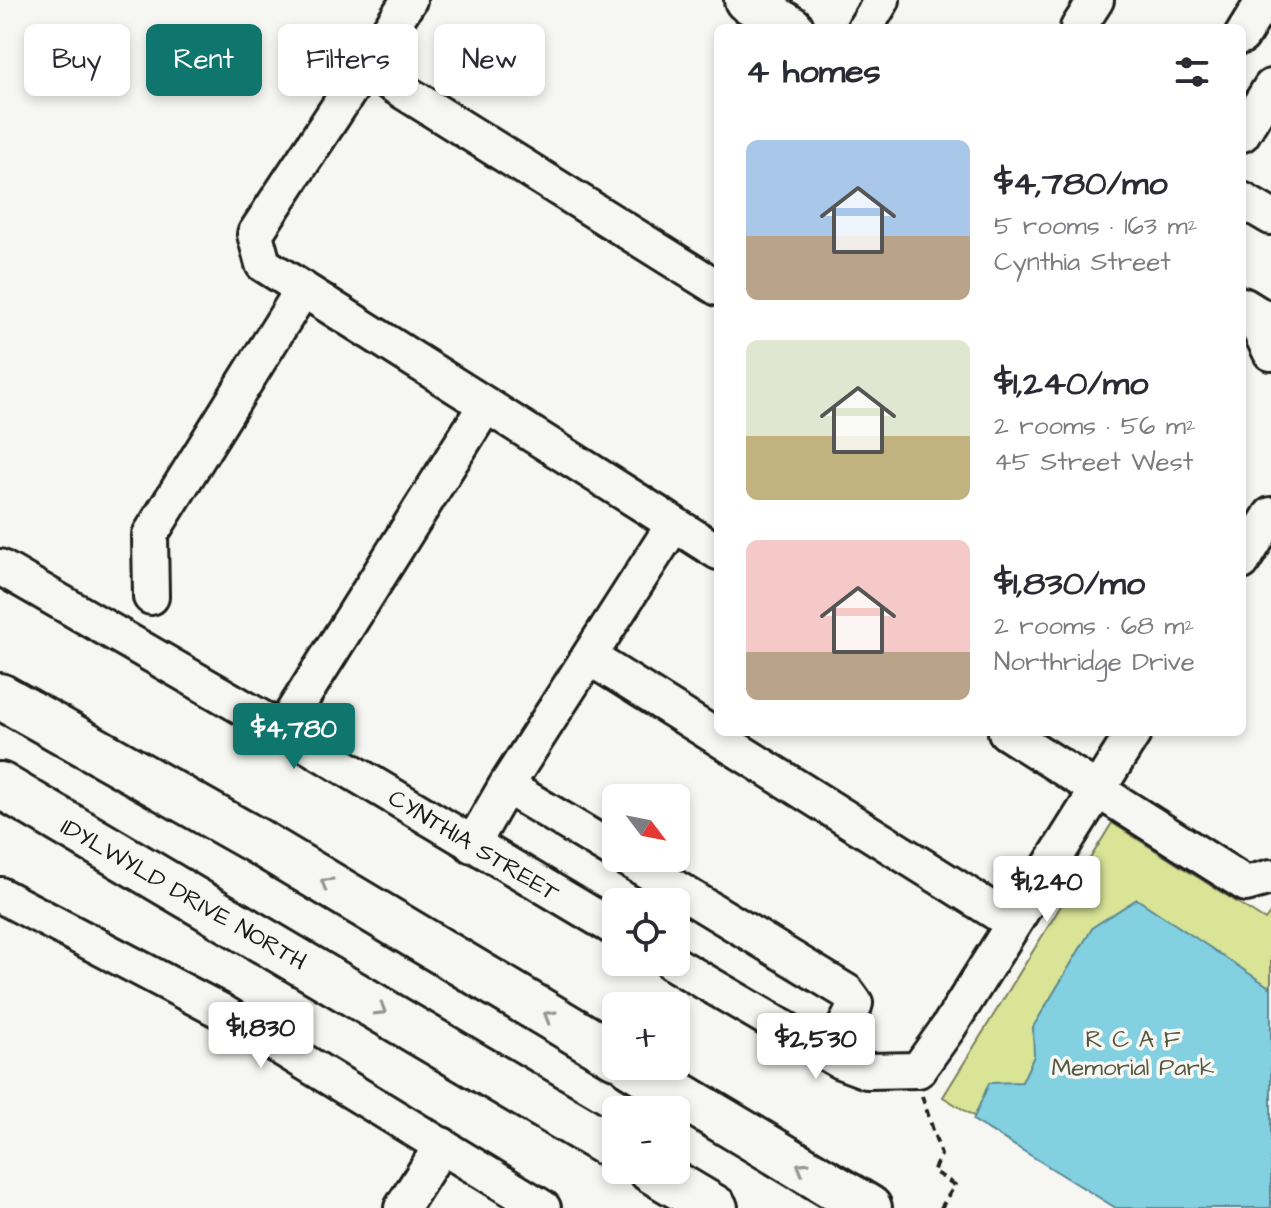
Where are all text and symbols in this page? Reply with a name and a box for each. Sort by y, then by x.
chip: Buy [24,24,130,96]
chip: Rent [146,24,262,96]
chip: Filters [278,24,418,96]
chip: New [434,24,545,96]
text: 4 homes [746,48,881,96]
icon: filters [1170,50,1214,94]
text: $4,780/mo [994,160,1168,208]
icon: home [810,172,906,268]
text: 5 rooms · 163 m² [994,208,1197,244]
text: Cynthia Street [994,244,1171,280]
text: $1,240/mo [994,360,1148,408]
icon: home [810,372,906,468]
text: 2 rooms · 56 m² [994,408,1196,444]
text: 45 Street West [994,444,1193,480]
text: $1,830/mo [994,560,1145,608]
icon: home [810,572,906,668]
text: 2 rooms · 68 m² [994,608,1194,644]
text: Northridge Drive [994,644,1195,680]
pin: $4,780 [229,703,359,771]
text: $4,780 [251,711,337,747]
street label: CYNTHIA STREET [382,781,565,910]
north arrow [602,784,690,872]
map controls [602,784,690,1184]
street label: IDYLWYLD DRIVE NORTH [54,810,313,979]
pin: $1,240 [982,856,1112,924]
text: $1,240 [1011,864,1083,900]
one-way arrow [320,877,335,892]
button: locate [602,888,690,976]
button: + [602,992,690,1080]
one-way arrow [372,1000,387,1015]
pin: $1,830 [196,1002,326,1070]
text: $1,830 [227,1010,295,1046]
one-way arrow [543,1010,558,1026]
pin: $2,530 [751,1013,881,1081]
text: $2,530 [775,1021,857,1057]
park label: R C A F Memorial Park [1052,1023,1215,1085]
button: − [602,1096,690,1184]
one-way arrow [796,1162,811,1177]

